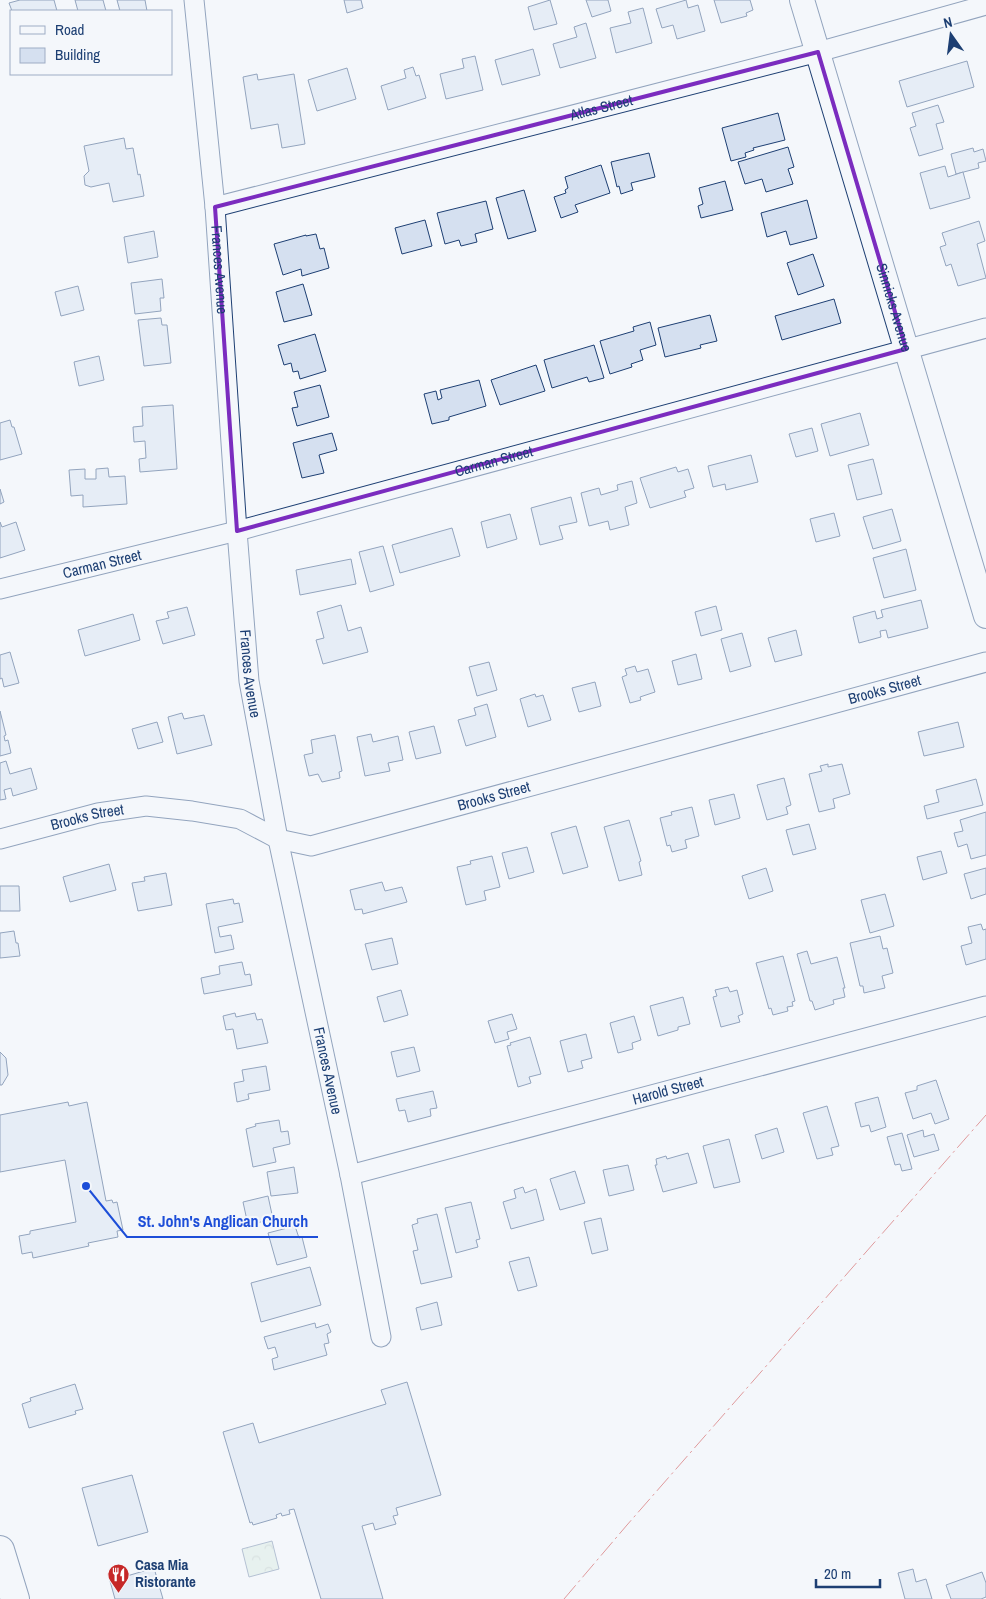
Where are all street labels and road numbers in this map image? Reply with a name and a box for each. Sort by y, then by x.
street label: Atlas Street [567,89,635,126]
street label: Frances Avenue [206,225,233,315]
street label: Sinnicks Avenue [871,261,918,354]
street label: Carman Street [452,440,536,482]
street label: Carman Street [60,544,144,583]
street label: Frances Avenue [235,629,267,719]
street label: Brooks Street [846,669,924,709]
street label: Brooks Street [455,776,533,816]
street label: Brooks Street [48,798,126,835]
street label: Frances Avenue [309,1025,348,1116]
street label: Harold Street [630,1070,706,1109]

